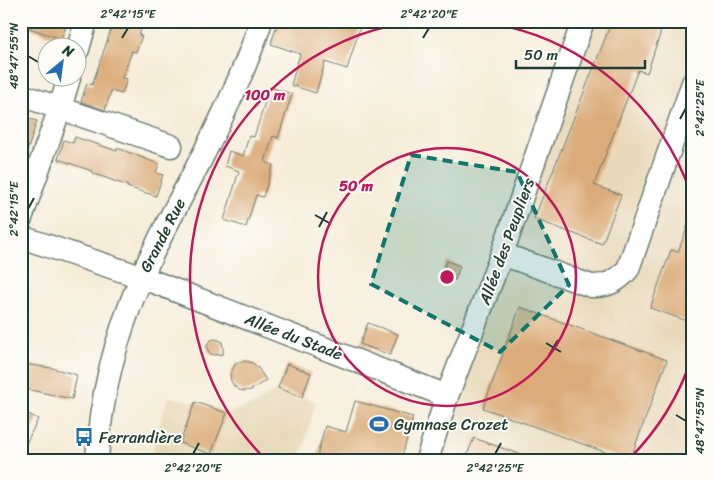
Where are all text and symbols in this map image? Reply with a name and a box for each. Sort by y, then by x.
text: 2°42'15"E [100,3,157,25]
text: 2°42'20"E [400,3,459,25]
text: 48°47'55"N [3,22,25,89]
text: N [57,37,79,64]
north arrow [38,38,88,88]
scale bar [516,38,645,70]
text: 50 m [524,42,559,68]
text: 2°42'25"E [689,78,711,136]
text: 100 m [245,82,286,108]
text: 50 m [339,173,374,199]
street label: Allée des Peupliers [470,173,543,310]
text: 2°42'15"E [3,180,25,237]
street label: Grande Rue [131,193,194,278]
centre of rings [438,268,456,286]
street label: Allée du Stade [240,304,347,368]
text: 48°47'55"N [689,387,711,454]
place label: Gymnase Crozet [394,410,508,439]
sports icon: Gymnase Crozet [368,413,390,435]
place label: Ferrandière [99,423,182,452]
bus stop icon: Ferrandière [73,426,95,448]
text: 2°42'20"E [164,457,223,479]
text: 2°42'25"E [467,457,525,479]

